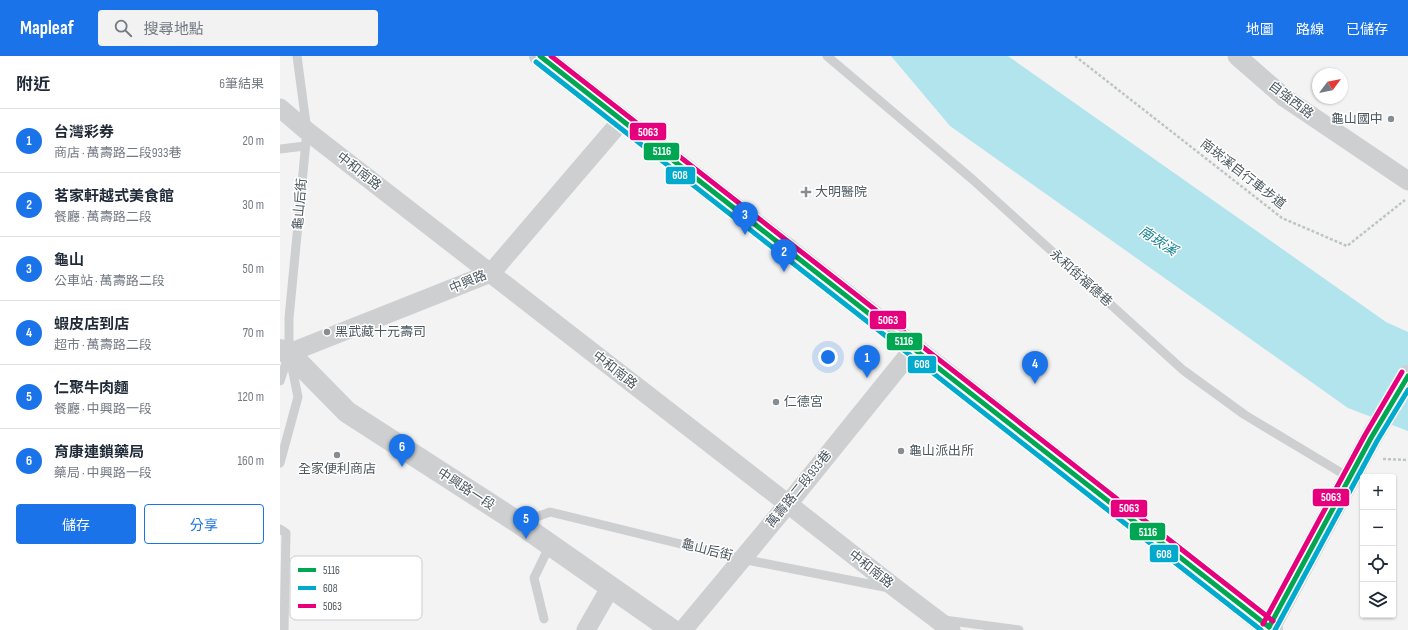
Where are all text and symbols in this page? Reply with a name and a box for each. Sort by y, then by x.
search box [98,10,378,46]
text: Mapleaf [20,17,74,40]
icon: search [112,17,134,39]
text: 搜尋地點 [144,20,204,39]
text: 地圖 [1246,21,1274,38]
text: 路線 [1296,21,1324,38]
text: 已儲存 [1346,21,1388,38]
north arrow [1312,68,1348,104]
text: 附近 [16,75,50,95]
text: 6筆結果 [219,76,264,92]
street label: 自強西路 [1265,78,1317,122]
place label: 龜山國中 [1331,111,1383,127]
marker: 龜山國中 [1386,114,1396,124]
line badge: 5063 [629,122,667,141]
text: 台灣彩券 [54,123,114,142]
text: 5063 [638,126,658,139]
text: 1 [26,133,32,149]
text: 20 m [242,133,264,149]
street label: 南崁溪自行車步道 [1197,136,1289,212]
line badge: 5116 [643,142,680,161]
text: 商店 · 萬壽路二段933巷 [54,145,181,161]
text: 5116 [653,145,671,158]
street label: 中和南路 [334,149,384,193]
line badge: 608 [665,166,696,185]
text: 608 [672,169,688,182]
street label: 龜山后街 [290,177,310,231]
place label: 大明醫院 [815,184,867,200]
marker: 大明醫院 [800,186,812,198]
text: 茗家軒越式美食館 [54,187,174,206]
text: 2 [26,197,32,213]
text: 30 m [242,197,264,213]
pin: 3 [732,202,758,235]
text: 餐廳 · 萬壽路二段 [54,209,152,225]
water label: 南崁溪 [1136,222,1182,261]
pin: 2 [771,239,797,272]
street label: 永和街福德巷 [1047,246,1115,310]
text: 龜山 [54,251,84,270]
text: 3 [26,261,32,277]
text: 50 m [243,261,264,277]
street label: 中興路 [447,267,489,297]
text: 公車站 · 萬壽路二段 [54,273,165,289]
line badge: 5063 [869,310,907,330]
text: 5063 [878,314,898,327]
text: 蝦皮店到店 [54,315,129,334]
place label: 黑武藏十元壽司 [335,324,426,340]
text: 4 [26,325,32,341]
text: 70 m [243,325,264,341]
marker: 黑武藏十元壽司 [322,327,332,337]
line badge: 5116 [886,332,923,351]
text: 5116 [895,335,913,348]
text: 超市 · 萬壽路二段 [54,337,152,353]
pin: 1 [854,345,880,378]
your location [818,347,838,367]
street label: 中和南路 [590,348,640,392]
pin: 4 [1022,351,1048,384]
line badge: 608 [907,355,937,374]
text: 608 [914,358,930,371]
text: 仁聚牛肉麵 [54,379,129,398]
text: 5 [26,389,32,405]
text: 120 m [238,389,264,405]
place label: 仁德宮 [784,394,823,410]
marker: 仁德宮 [771,397,781,407]
text: 餐廳 · 中興路一段 [54,401,152,417]
pin: 6 [389,434,415,467]
text: 育康連鎖藥局 [54,443,144,462]
place label: 龜山派出所 [909,443,974,459]
marker: 龜山派出所 [896,446,906,456]
street label: 萬壽路二段933巷 [763,447,835,531]
marker: 全家便利商店 [332,450,342,460]
text: 6 [26,453,32,469]
text: 160 m [238,453,264,469]
place label: 全家便利商店 [298,461,376,477]
text: 藥局 · 中興路一段 [54,465,152,481]
street label: 中興路一段 [434,465,498,513]
map controls [1360,474,1396,618]
button: + [1360,474,1396,510]
line badge: 5063 [1312,488,1350,507]
text: 5063 [1321,491,1341,504]
line badge: 5063 [1110,499,1148,518]
text: 5063 [1119,502,1139,515]
button: 儲存 [16,504,136,544]
button: 分享 [144,504,264,544]
pin: 5 [513,506,539,539]
button: − [1360,510,1396,546]
line badge: 5116 [1129,522,1166,541]
text: 5116 [1139,526,1157,539]
street label: 龜山后街 [680,536,734,564]
line badge: 608 [1149,544,1179,563]
button: locate [1360,546,1396,582]
street label: 中和南路 [846,547,896,591]
text: 608 [1156,548,1172,561]
legend [290,556,422,620]
text: 5116 [323,564,340,577]
text: 608 [323,582,338,595]
button: layers [1360,582,1396,618]
text: 5063 [323,600,342,613]

